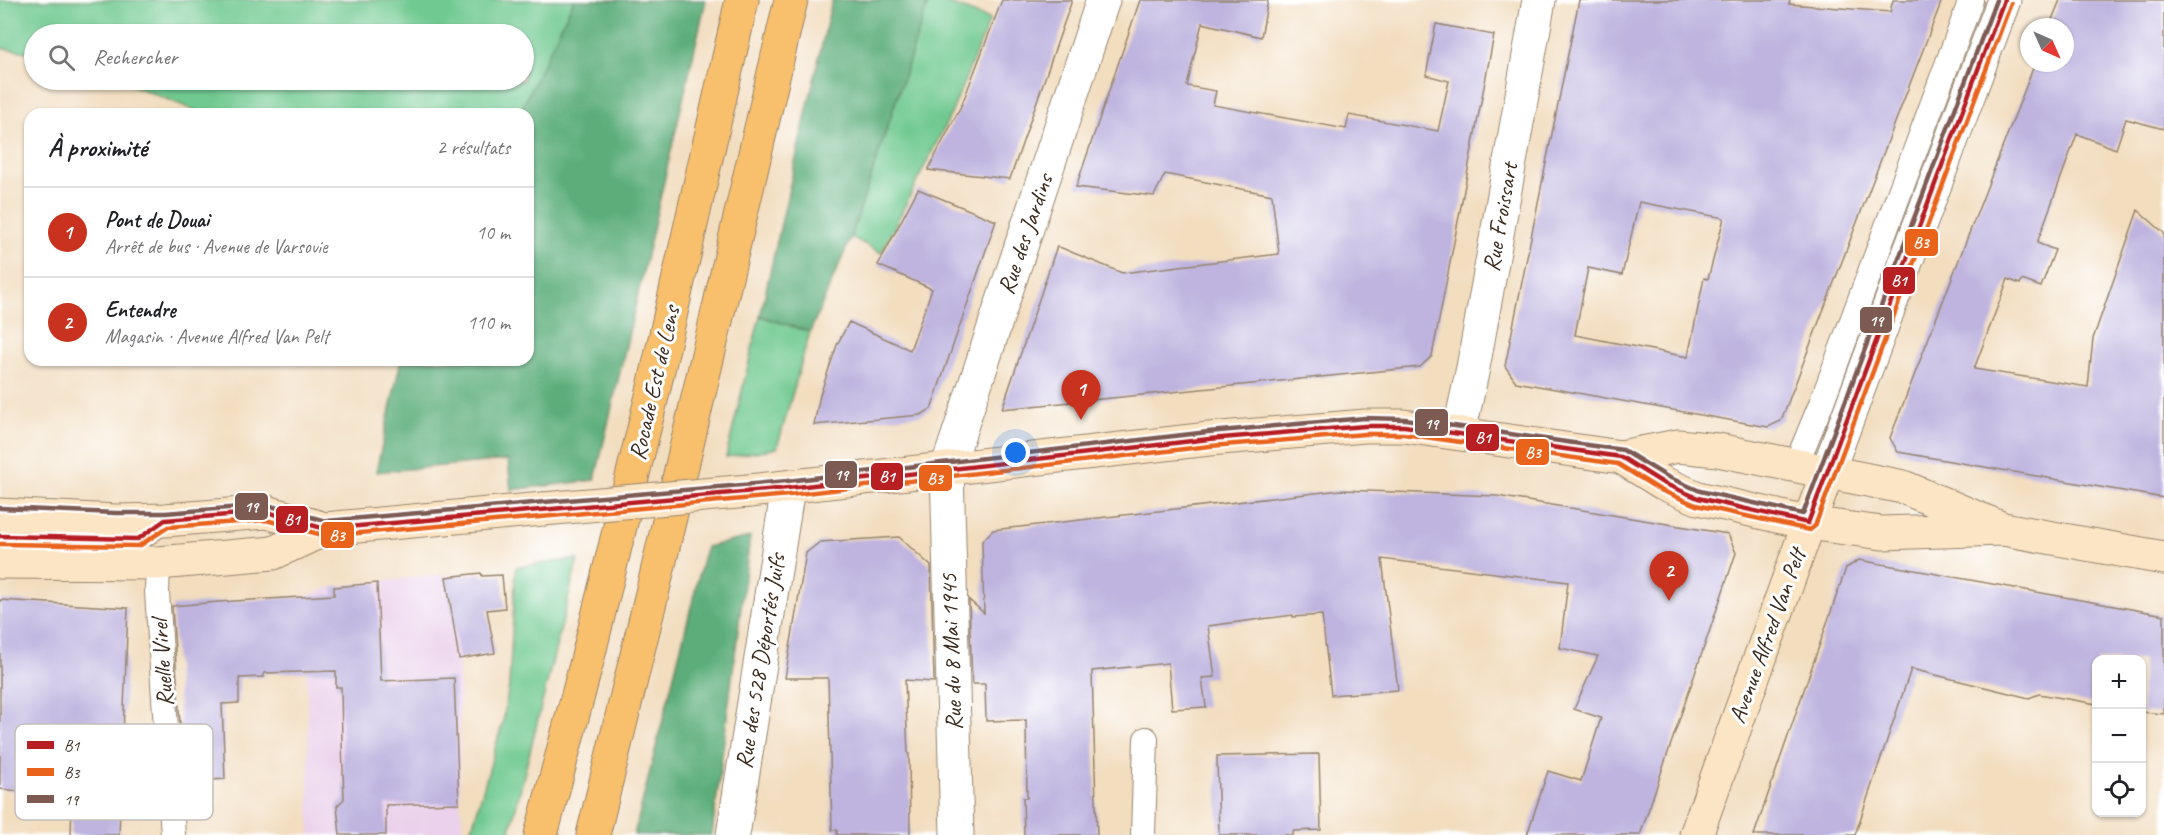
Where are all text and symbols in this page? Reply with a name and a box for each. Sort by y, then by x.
north arrow [2020,18,2074,72]
search box [24,24,534,90]
icon: search [45,41,78,74]
text: Rechercher [93,43,177,71]
text: À proximité [48,131,147,164]
text: 2 résultats [437,135,510,160]
street label: Rue Froissart [1476,158,1525,274]
street label: Rue des Jardins [990,168,1060,298]
text: Pont de Douai [105,206,209,234]
text: 1 [63,220,72,245]
text: 10 m [476,220,510,245]
line badge: B3 [1904,228,1939,257]
text: B3 [1913,233,1931,253]
text: Arrêt de bus · Avenue de Varsovie [105,234,328,259]
line badge: B1 [1882,266,1916,295]
text: B1 [1891,271,1909,291]
text: Entendre [105,296,176,324]
street label: Rocade Est de Lens [622,300,687,463]
line badge: 19 [1859,306,1893,334]
text: 2 [63,310,72,335]
text: 110 m [467,310,510,335]
text: 19 [1869,311,1885,331]
text: Magasin · Avenue Alfred Van Pelt [105,324,329,349]
pin: 1 [1062,370,1100,420]
line badge: 19 [1414,408,1449,437]
text: 19 [1424,414,1440,434]
line badge: B1 [1465,423,1500,452]
text: B1 [1475,428,1493,448]
your location [1001,438,1030,467]
line badge: B3 [1515,438,1550,466]
text: B3 [1525,443,1543,463]
line badge: 19 [824,460,858,489]
line badge: B1 [870,462,904,491]
line badge: B3 [918,464,953,492]
text: 19 [834,465,850,485]
text: B1 [879,467,897,487]
text: B3 [927,469,945,489]
line badge: 19 [234,492,269,521]
text: 19 [244,497,260,517]
line badge: B1 [275,505,309,534]
text: B1 [284,510,302,530]
line badge: B3 [320,521,355,549]
text: B3 [329,526,347,546]
street label: Avenue Alfred Van Pelt [1722,542,1813,727]
street label: Rue des 528 Déportés Juifs [728,550,792,771]
pin: 2 [1650,552,1688,601]
street label: Rue du 8 Mai 1945 [933,572,969,731]
street label: Ruelle Virel [144,614,180,708]
map controls [2092,655,2146,817]
button: + [2092,655,2146,709]
button: − [2092,709,2146,763]
legend [15,724,213,820]
text: B1 [64,736,80,756]
text: B3 [64,763,81,783]
button: locate [2092,763,2146,817]
text: 19 [64,790,80,810]

